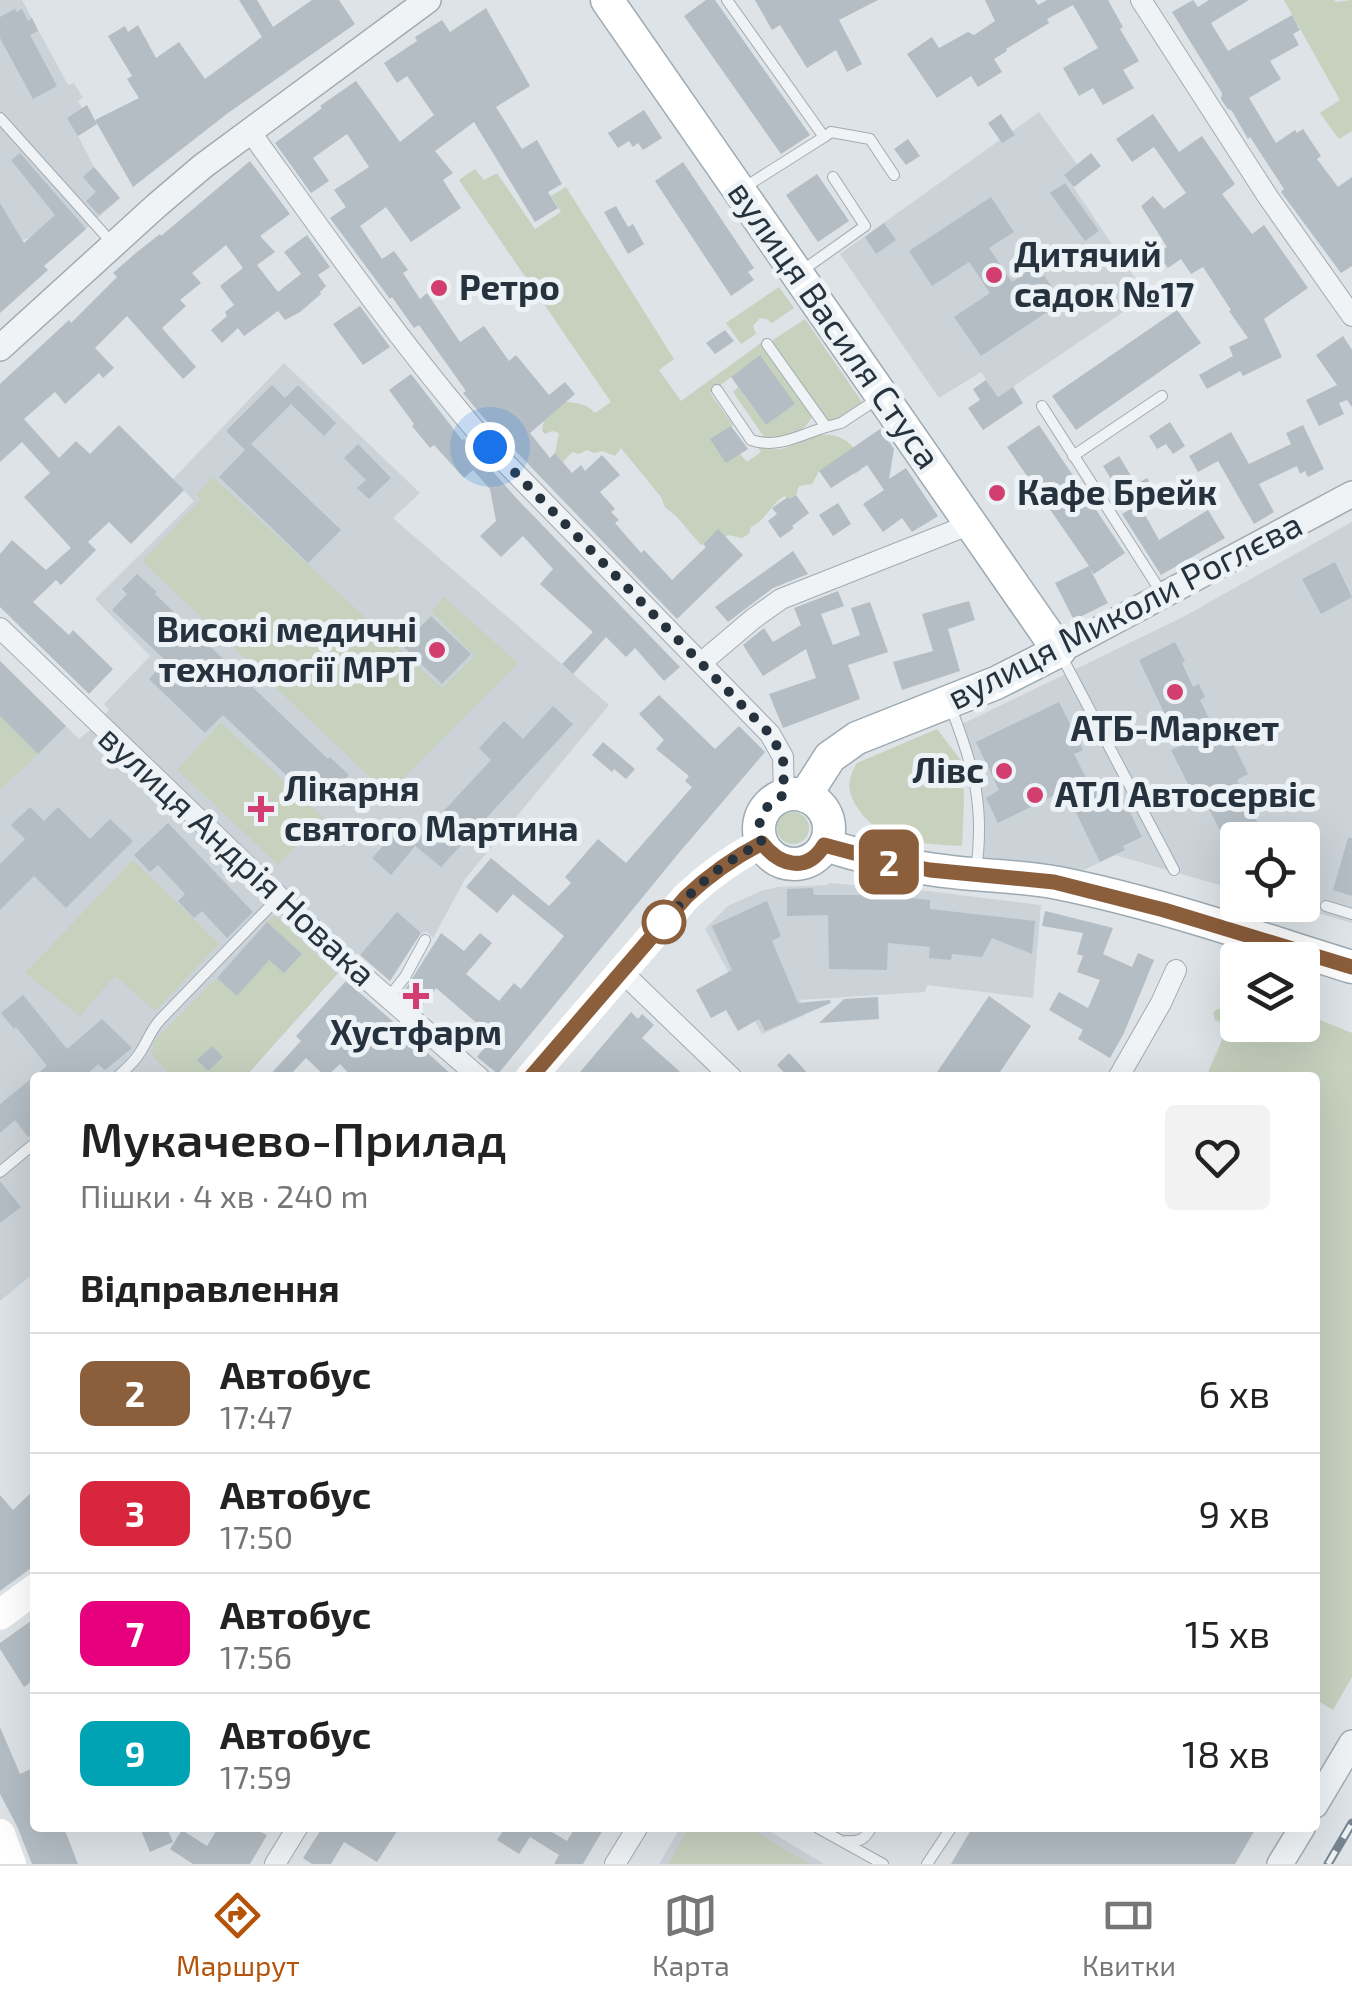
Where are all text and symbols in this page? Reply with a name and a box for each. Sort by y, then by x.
street label: вулиця Василя Стуса [720,172,951,476]
place label: Дитячий садок №17 [1014,232,1194,314]
marker: Дитячий садок №17 [983,264,1005,286]
place label: Ретро [459,265,560,307]
marker: Ретро [428,277,450,299]
your location [465,422,515,472]
place label: Кафе Брейк [1017,470,1217,512]
marker: Кафе Брейк [986,482,1008,504]
street label: вулиця Миколи Роглєва [940,501,1309,718]
place label: Високі медичні технології МРТ [156,607,417,689]
marker: Високі медичні технології МРТ [426,639,448,661]
marker: АТБ-Маркет [1164,681,1186,703]
place label: АТБ-Маркет [1071,706,1279,748]
street label: вулиця Андрія Новака [91,715,386,995]
place label: Лівс [912,748,984,790]
marker: Лівс [993,760,1015,782]
place label: Лікарня святого Мартина [284,766,579,848]
place label: АТЛ Автосервіс [1055,772,1316,814]
marker: АТЛ Автосервіс [1024,784,1046,806]
marker: Лікарня святого Мартина [248,796,274,822]
map controls [1220,822,1320,1042]
button: locate [1220,822,1320,922]
line badge: 2 [856,830,922,894]
text: 2 [879,841,899,883]
unlabelled marker [643,901,685,943]
button: layers [1220,942,1320,1042]
marker: Хустфарм [405,985,427,1007]
place label: Хустфарм [330,1010,502,1053]
button: heart [1165,1105,1270,1210]
text: Мукачево-Прилад [80,1109,507,1167]
text: Пішки · 4 хв · 240 m [80,1176,368,1214]
text: Відправлення [80,1264,340,1310]
text: Автобус [220,1351,371,1397]
text: 6 хв [1199,1370,1270,1416]
text: 2 [125,1372,145,1414]
text: 17:47 [220,1397,293,1435]
text: Автобус [220,1471,371,1517]
text: 9 хв [1199,1490,1270,1536]
text: 3 [125,1492,145,1534]
text: 17:50 [220,1517,293,1555]
text: Автобус [220,1591,371,1637]
text: 15 хв [1185,1610,1270,1656]
text: 7 [126,1612,144,1654]
text: 17:56 [220,1637,292,1675]
text: Автобус [220,1711,371,1757]
text: 18 хв [1182,1730,1270,1776]
text: 9 [125,1732,145,1774]
text: 17:59 [220,1757,292,1795]
tab: Маршрут [176,1888,300,1982]
tab: Карта [652,1888,730,1982]
tab: Квитки [1082,1888,1176,1982]

